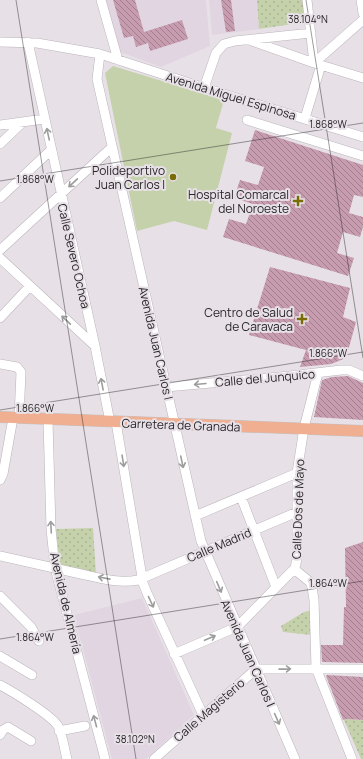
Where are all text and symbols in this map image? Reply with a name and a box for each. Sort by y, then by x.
text: 38.104°N [288,12,328,26]
street label: Avenida Miguel Espinosa [164,68,298,124]
text: 1.868°W [309,117,347,131]
one-way arrow [43,128,51,141]
place label: Polideportivo Juan Carlos I [92,162,165,193]
text: 1.868°W [16,172,54,186]
marker: Polideportivo Juan Carlos I [168,172,178,182]
one-way arrow [68,178,78,188]
place label: Hospital Comarcal del Noroeste [188,186,289,217]
marker: Hospital Comarcal del Noroeste [292,195,304,207]
street label: Calle Severo Ochoa [54,202,94,310]
street label: Avenida Juan Carlos I [135,285,177,401]
place label: Centro de Salud de Caravaca [204,304,293,335]
marker: Centro de Salud de Caravaca [296,313,308,325]
one-way arrow [61,315,71,325]
text: 1.866°W [309,346,348,360]
street label: Calle del Junquico [214,365,316,391]
one-way arrow [98,378,106,391]
one-way arrow [194,380,207,387]
text: 1.866°W [16,401,55,415]
street label: Carretera de Granada [121,414,241,436]
one-way arrow [119,454,127,467]
one-way arrow [179,456,187,469]
street label: Calle Dos de Mayo [288,459,308,559]
one-way arrow [47,521,55,534]
street label: Calle Madrid [184,524,254,566]
street label: Avenida de Almería [46,551,86,655]
one-way arrow [98,574,111,582]
text: 1.864°W [309,576,348,590]
one-way arrow [216,580,224,592]
one-way arrow [148,595,155,607]
street label: Avenida Juan Carlos I [217,597,279,709]
text: 1.864°W [16,630,55,644]
one-way arrow [204,634,216,641]
one-way arrow [278,665,291,673]
street label: Calle Magisterio [170,674,248,746]
one-way arrow [274,712,281,724]
one-way arrow [91,715,99,728]
text: 38.102°N [115,732,155,746]

